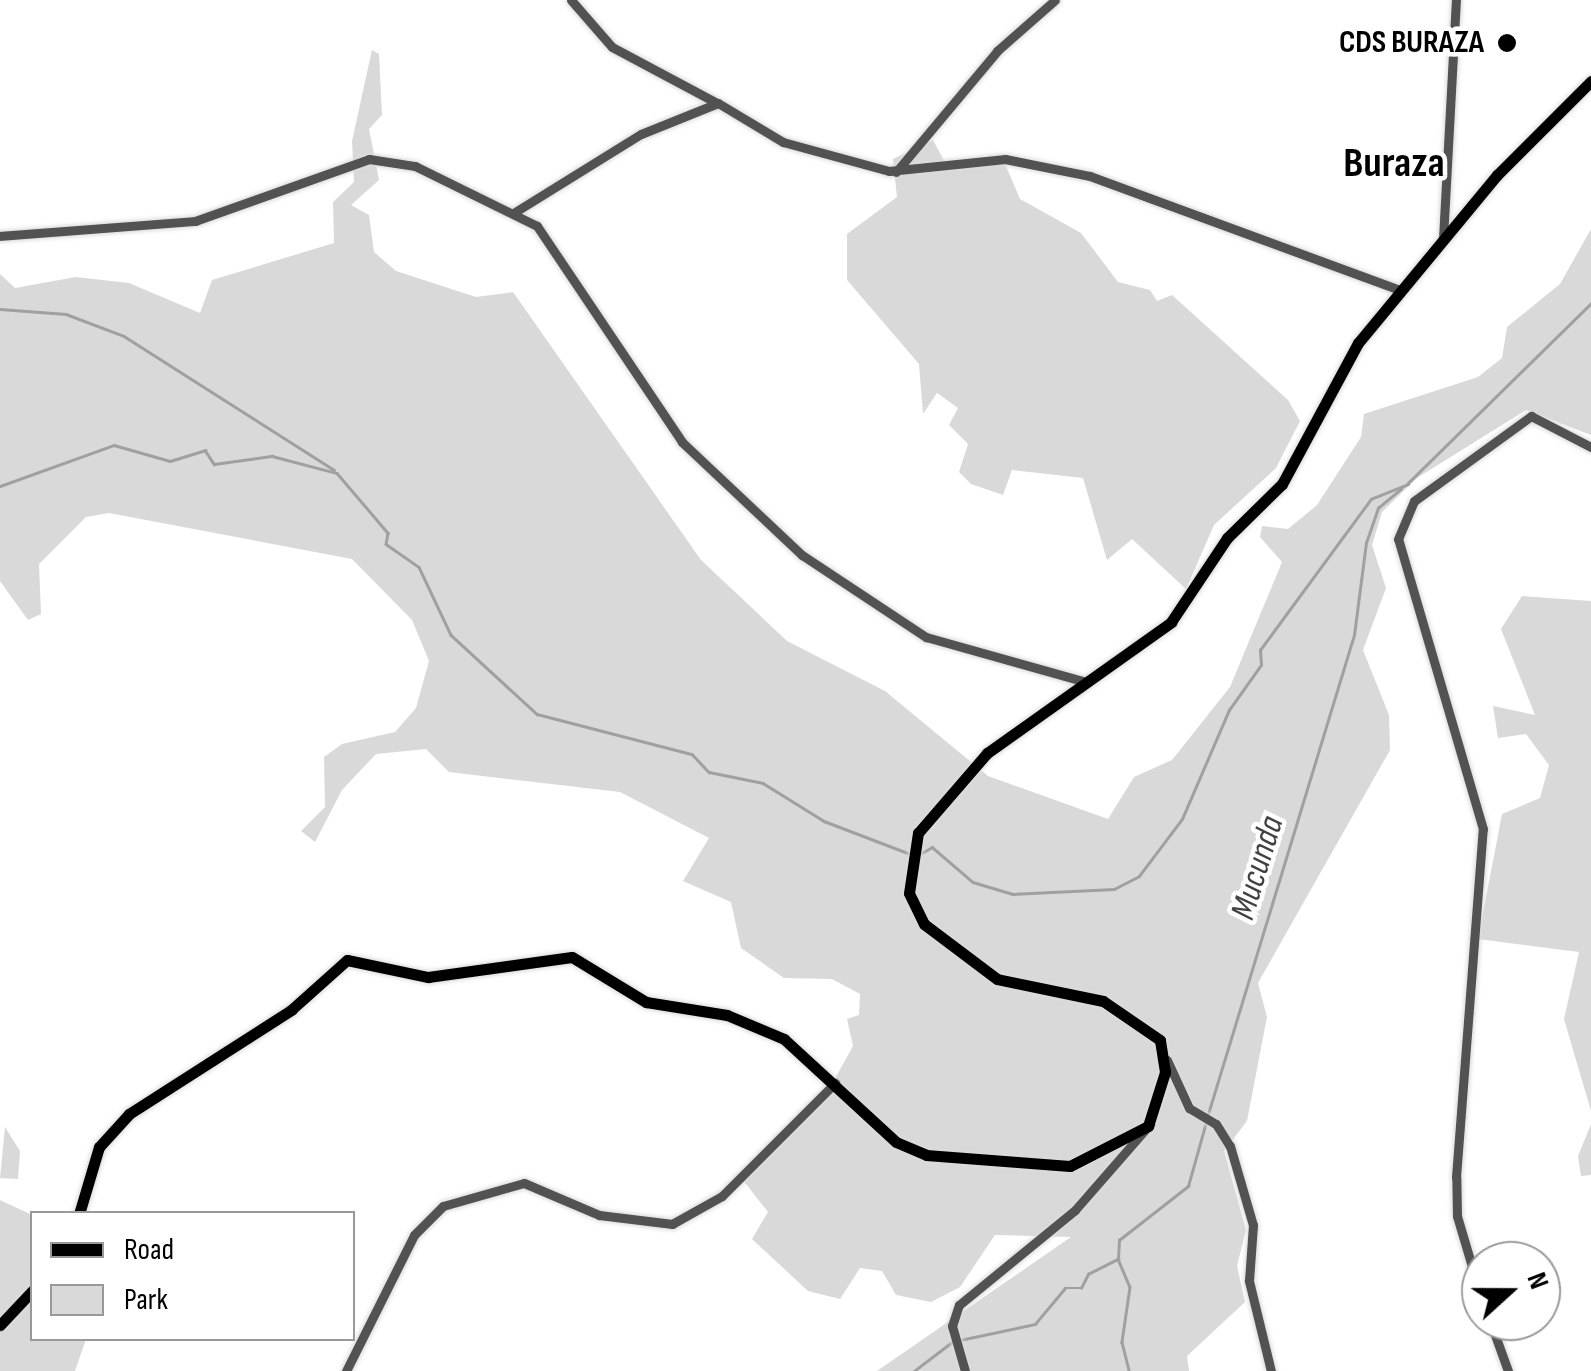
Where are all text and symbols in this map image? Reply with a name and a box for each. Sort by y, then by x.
place label: CDS BURAZA [1339,24,1484,62]
marker: CDS BURAZA [1494,30,1520,56]
district label: Buraza [1343,139,1445,189]
water label: Mucunda [1222,811,1294,925]
legend [30,1211,355,1341]
text: Road [124,1232,174,1268]
north arrow [1461,1241,1561,1341]
text: N [1520,1268,1556,1294]
text: Park [124,1282,168,1318]

